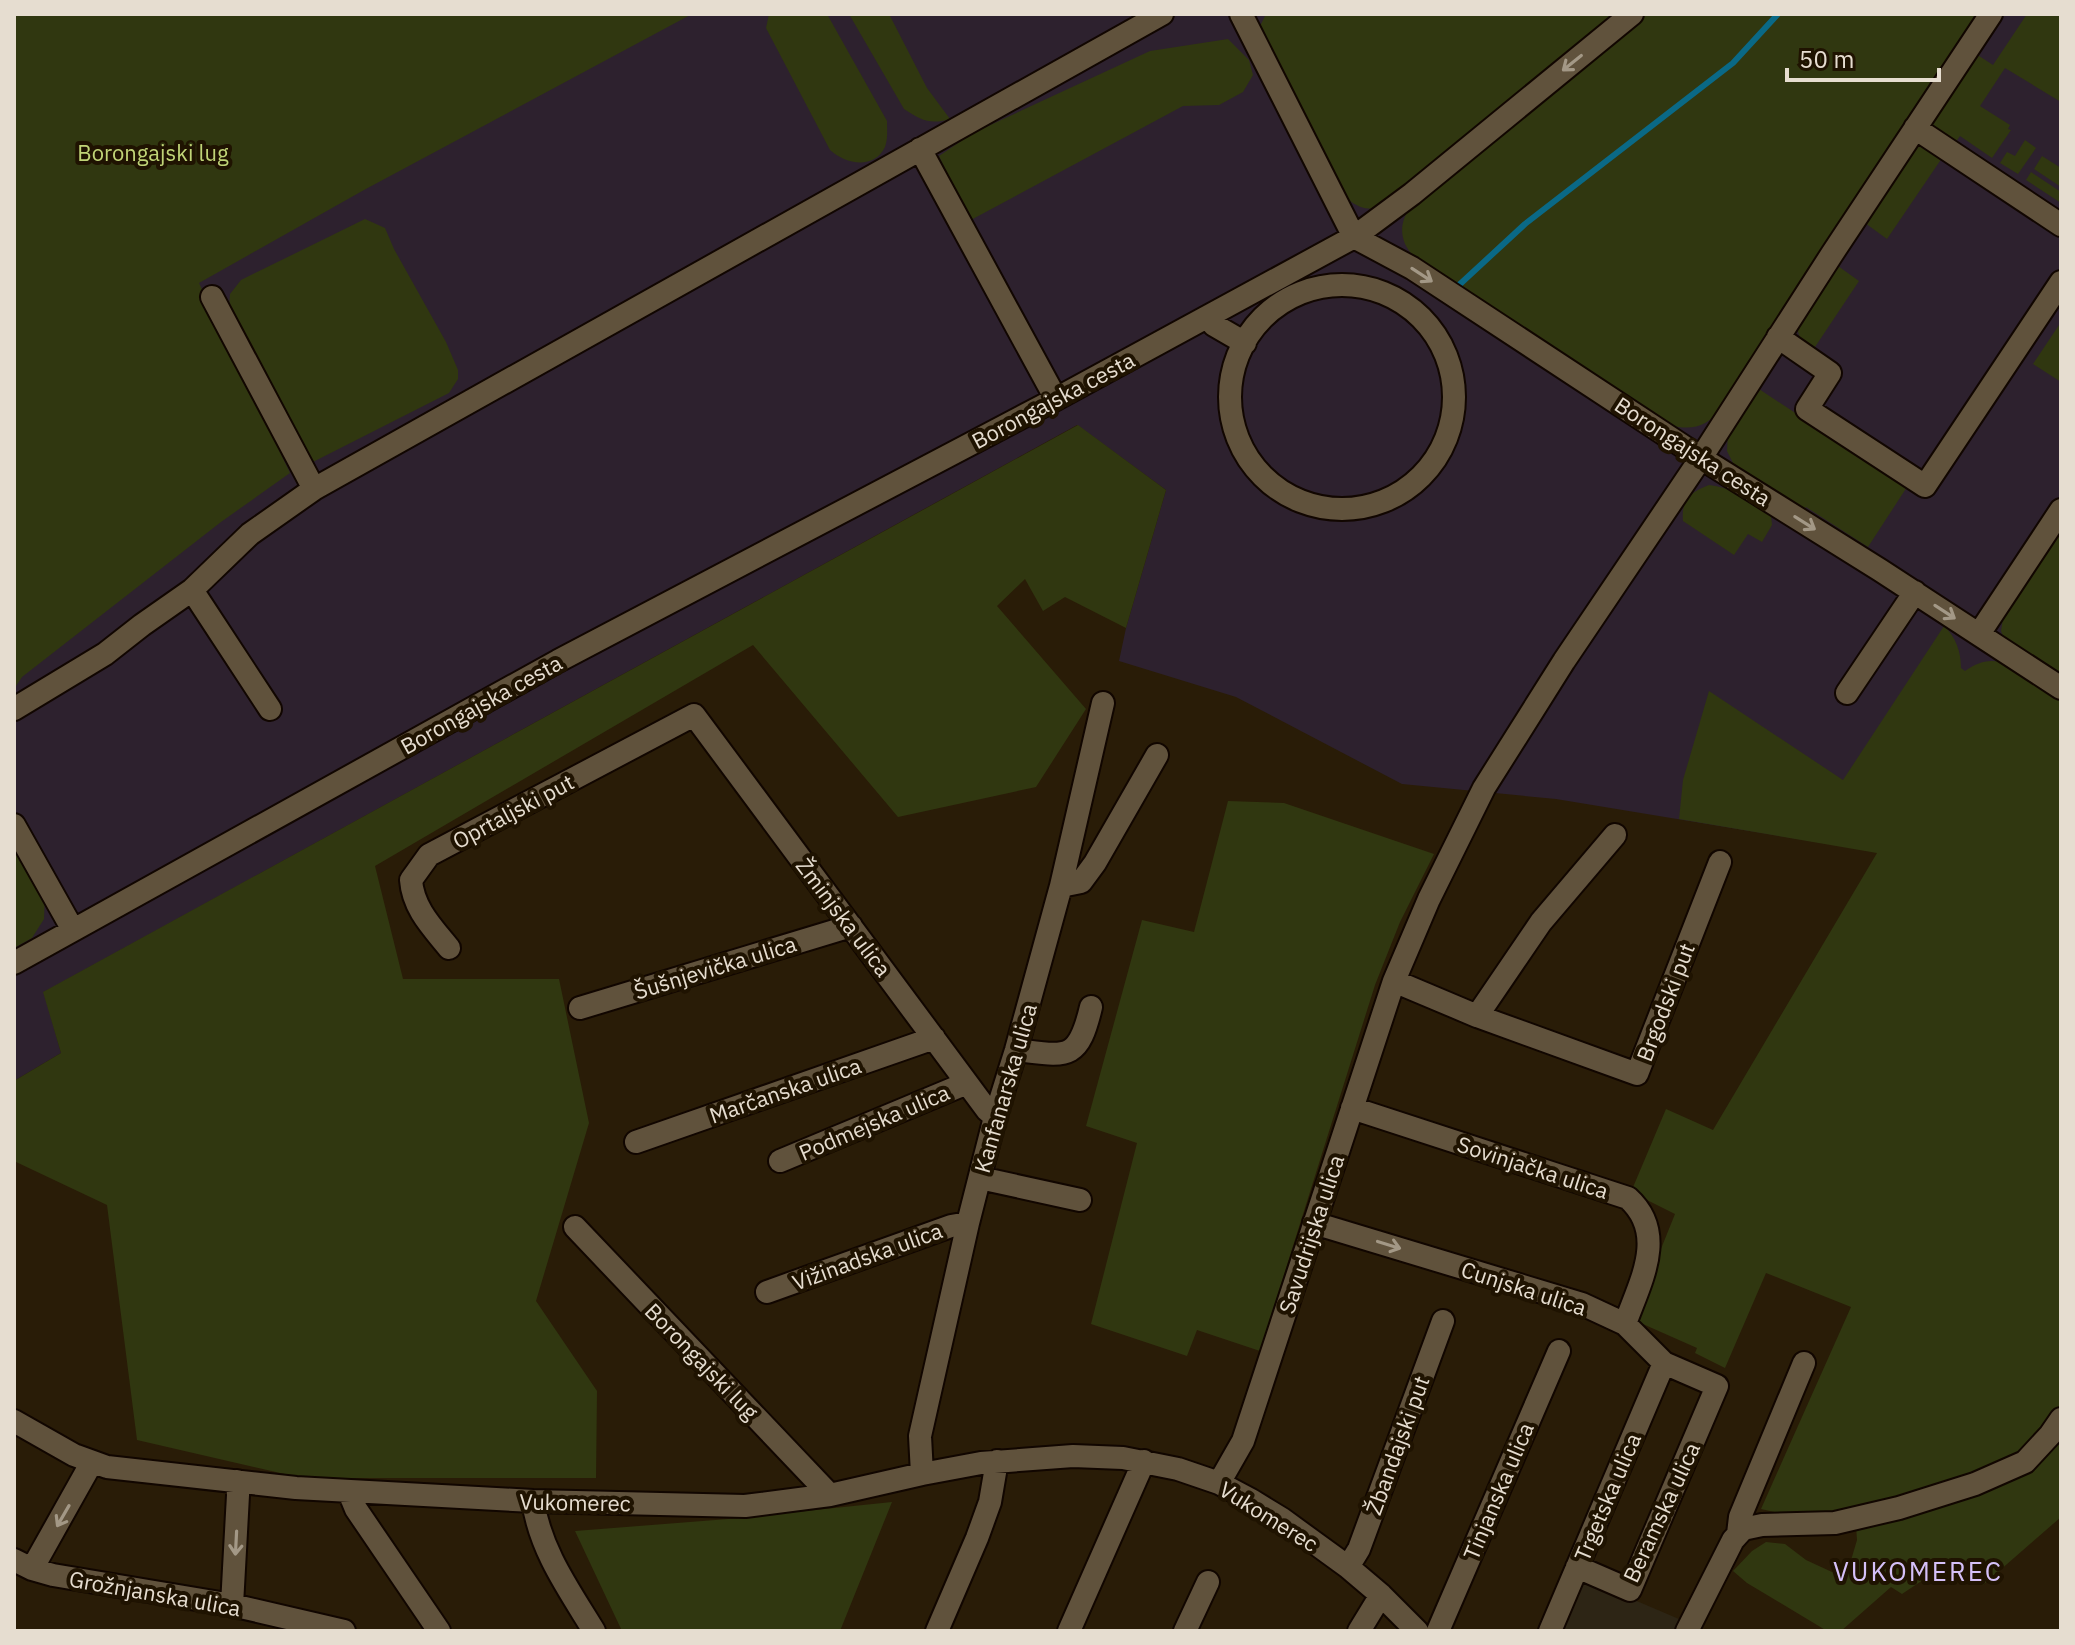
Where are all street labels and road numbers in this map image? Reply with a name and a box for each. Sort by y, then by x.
street label: Borongajska cesta [967,345,1140,455]
street label: Borongajska cesta [1609,390,1777,512]
street label: Borongajska cesta [395,647,567,760]
street label: Oprtaljski put [447,767,579,855]
street label: Žminjska ulica [790,852,898,982]
street label: Šušnjevička ulica [630,928,800,1005]
street label: Brgodski put [1629,939,1701,1065]
street label: Kanfanarska ulica [967,1000,1043,1176]
street label: Marčanska ulica [705,1050,865,1130]
street label: Podmejska ulica [794,1077,954,1167]
street label: Sovinjačka ulica [1454,1129,1613,1205]
street label: Savudrijska ulica [1272,1151,1350,1317]
street label: Vižinadska ulica [788,1215,946,1297]
street label: Cunjska ulica [1458,1254,1591,1322]
street label: Borongajski lug [639,1296,765,1426]
street label: Žbandajski put [1358,1372,1436,1518]
street label: Tinjanska ulica [1456,1418,1540,1564]
street label: Trgetska ulica [1567,1428,1647,1565]
street label: Beramska ulica [1616,1437,1706,1587]
street label: Vukomerec [1214,1474,1324,1558]
street label: Vukomerec [519,1487,631,1517]
street label: Grožnjanska ulica [67,1564,243,1622]

